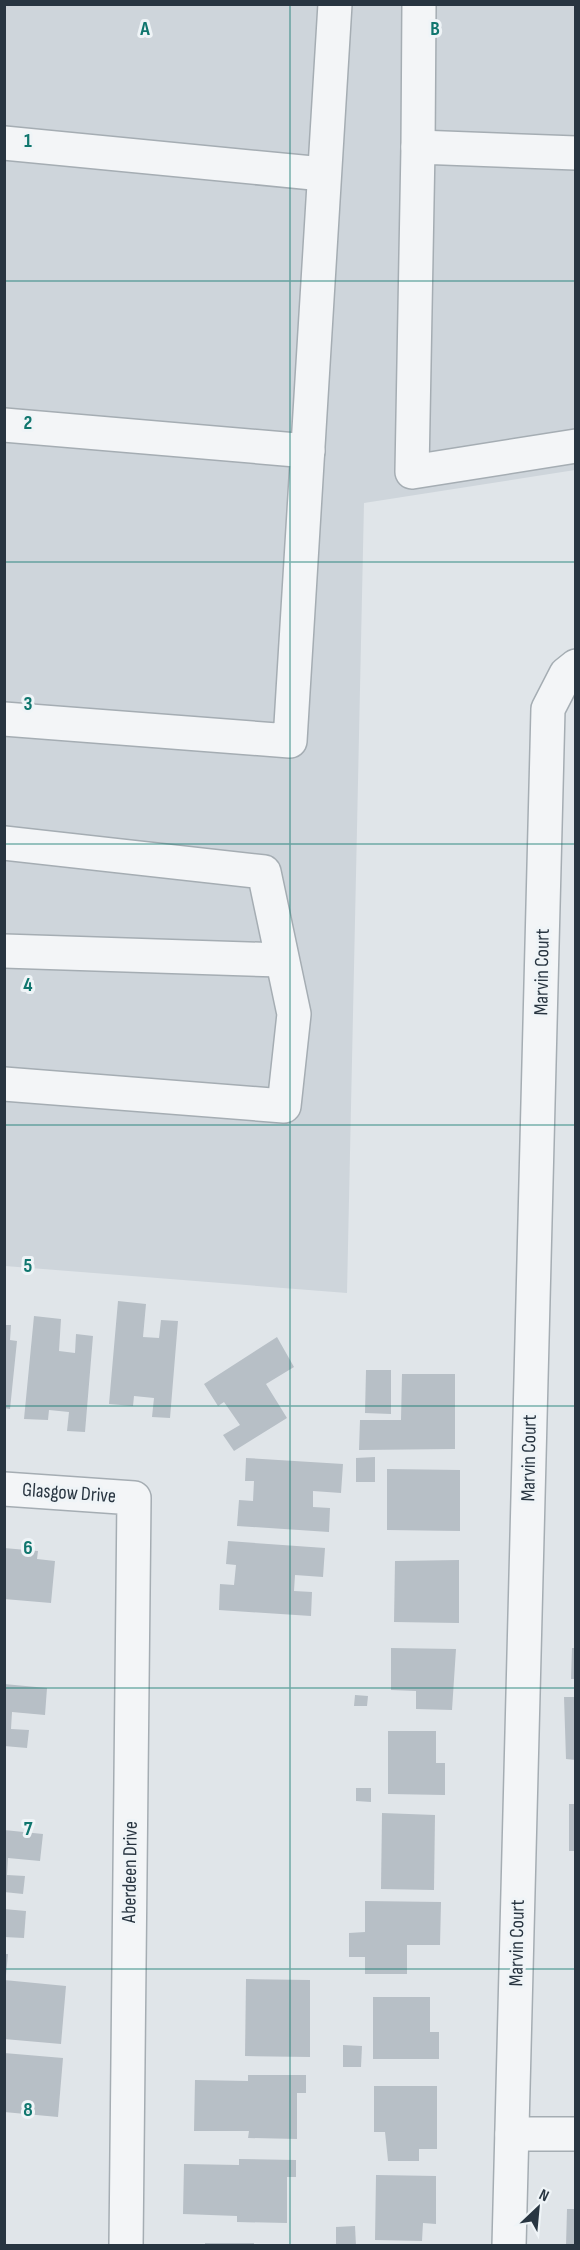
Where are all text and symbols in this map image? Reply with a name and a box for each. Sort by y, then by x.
text: A [139,17,150,41]
text: B [430,17,440,41]
text: 1 [24,129,32,153]
text: 2 [24,411,32,435]
text: 3 [24,692,33,716]
street label: Marvin Court [529,928,555,1016]
text: 4 [23,973,33,997]
text: 5 [24,1254,33,1278]
street label: Marvin Court [516,1414,542,1502]
street label: Glasgow Drive [21,1478,117,1508]
text: 6 [23,1536,33,1560]
text: 7 [24,1817,33,1841]
street label: Aberdeen Drive [117,1821,143,1924]
street label: Marvin Court [504,1899,530,1987]
text: 8 [23,2098,33,2122]
north arrow [508,2178,568,2238]
text: N [536,2185,552,2206]

